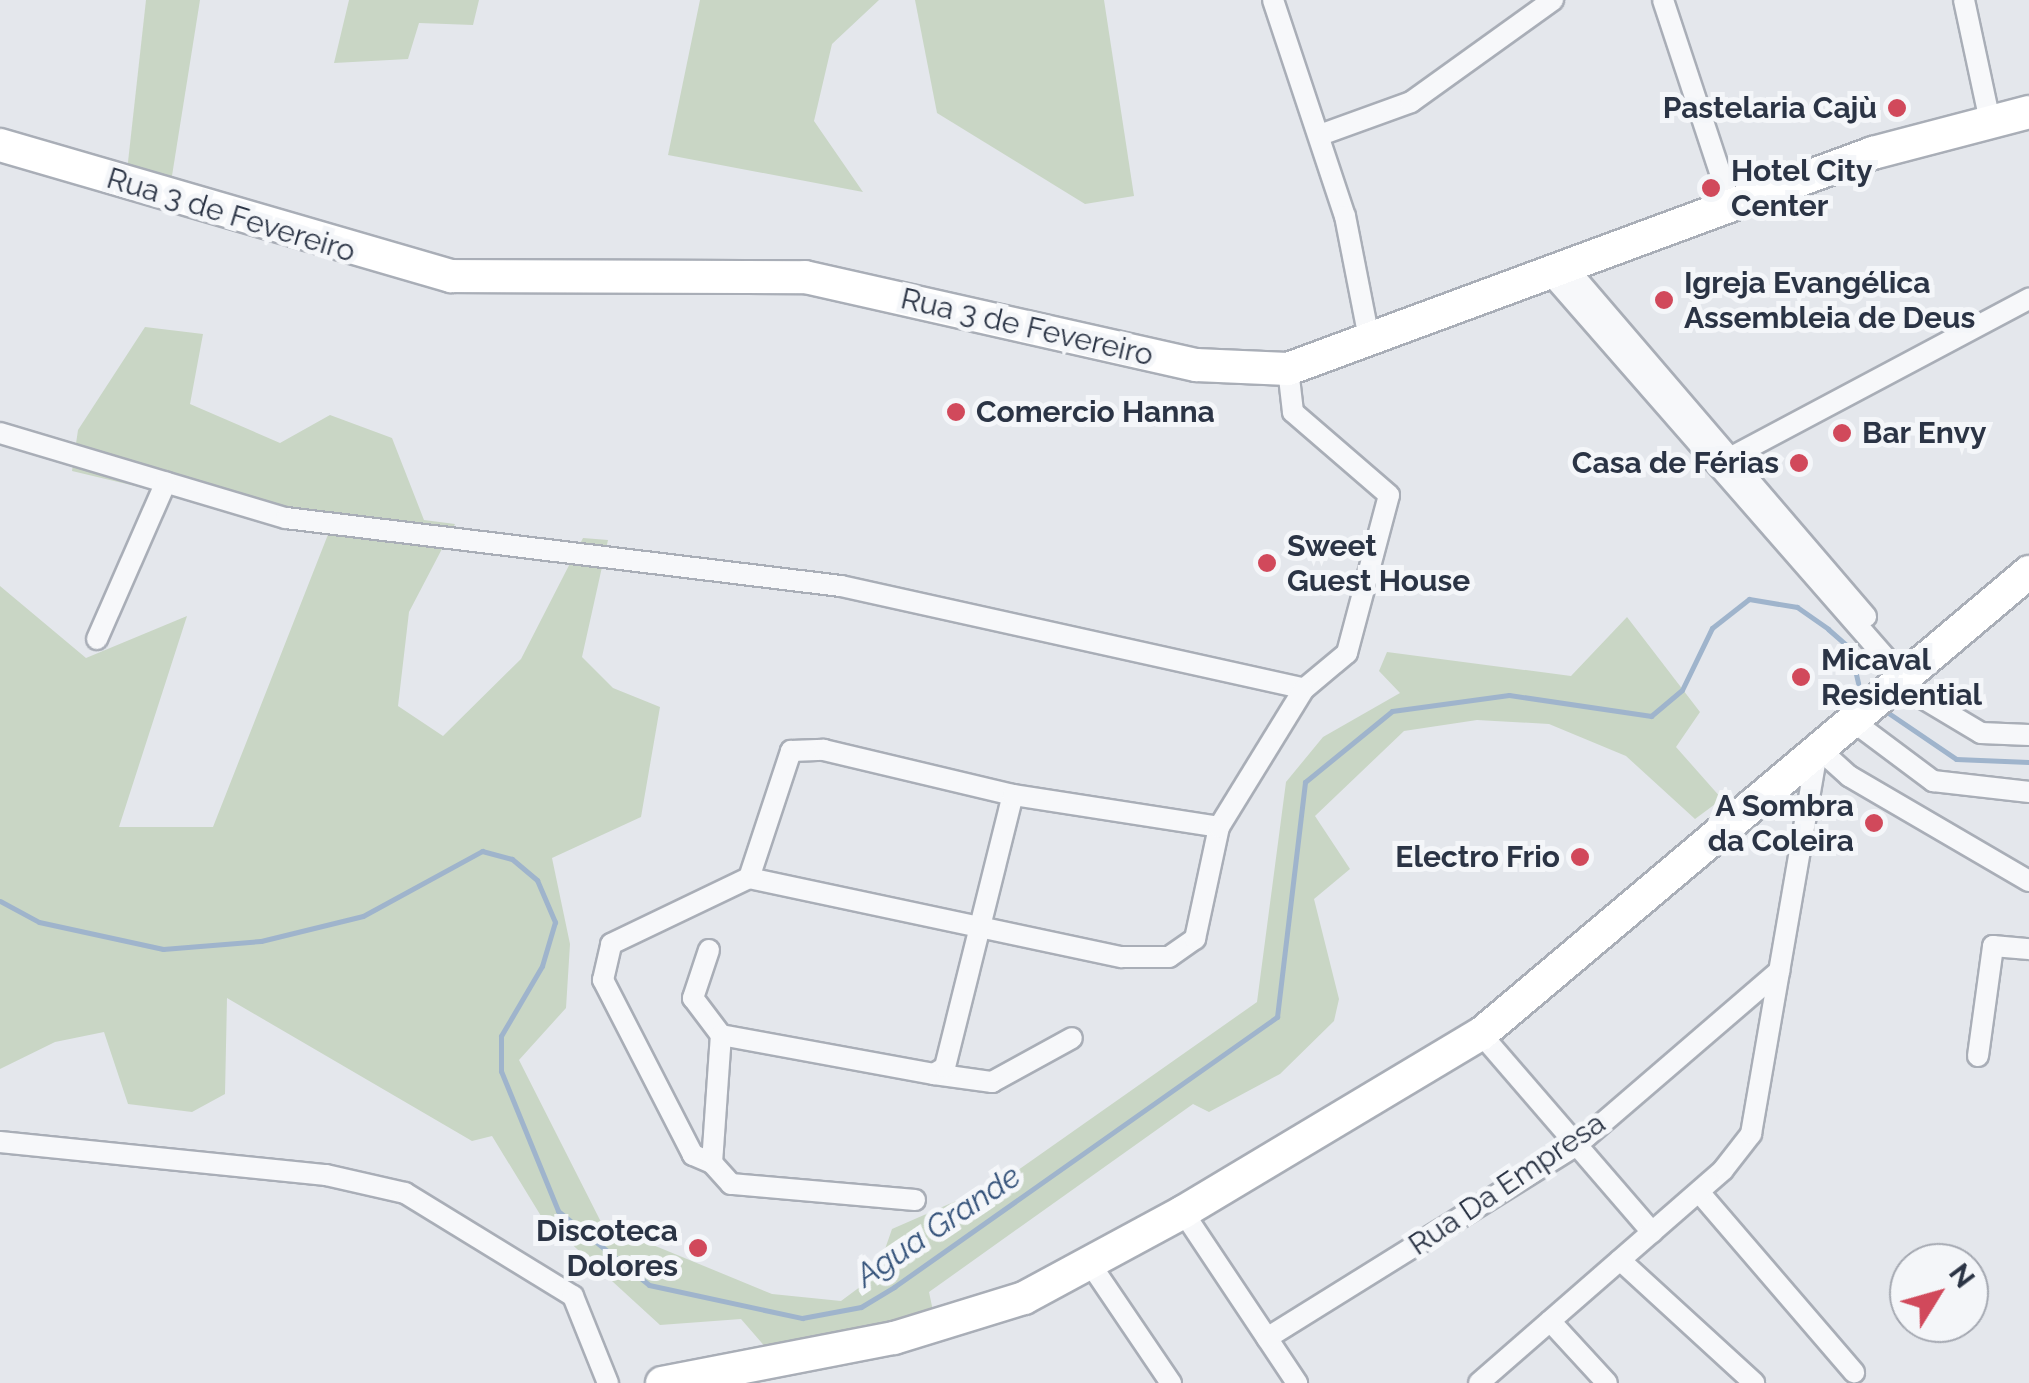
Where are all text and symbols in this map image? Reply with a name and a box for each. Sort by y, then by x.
place label: Pastelaria Cajù [1663,90,1877,126]
marker: Pastelaria Cajù [1886,97,1908,119]
place label: Hotel City Center [1731,153,1873,224]
street label: Rua 3 de Fevereiro [102,160,360,270]
marker: Hotel City Center [1700,177,1722,199]
place label: Igreja Evangélica Assembleia de Deus [1684,265,1975,336]
street label: Rua 3 de Fevereiro [897,280,1157,374]
marker: Igreja Evangélica Assembleia de Deus [1653,289,1675,311]
place label: Comercio Hanna [976,394,1215,430]
marker: Comercio Hanna [945,401,967,423]
place label: Bar Envy [1862,415,1987,451]
marker: Bar Envy [1831,422,1853,444]
place label: Casa de Férias [1572,445,1779,481]
marker: Casa de Férias [1788,452,1810,474]
place label: Sweet Guest House [1287,528,1470,598]
marker: Sweet Guest House [1256,552,1278,574]
place label: Micaval Residential [1821,642,1982,712]
marker: Micaval Residential [1790,666,1812,688]
place label: A Sombra da Coleira [1708,788,1854,858]
marker: A Sombra da Coleira [1863,812,1885,834]
place label: Electro Frio [1395,839,1560,875]
marker: Electro Frio [1569,846,1591,868]
street label: Rua Da Empresa [1402,1105,1612,1263]
water label: Agua Grande [848,1157,1028,1295]
place label: Discoteca Dolores [536,1213,678,1284]
marker: Discoteca Dolores [687,1237,709,1259]
north arrow [1889,1243,1989,1343]
text: N [1942,1257,1981,1294]

